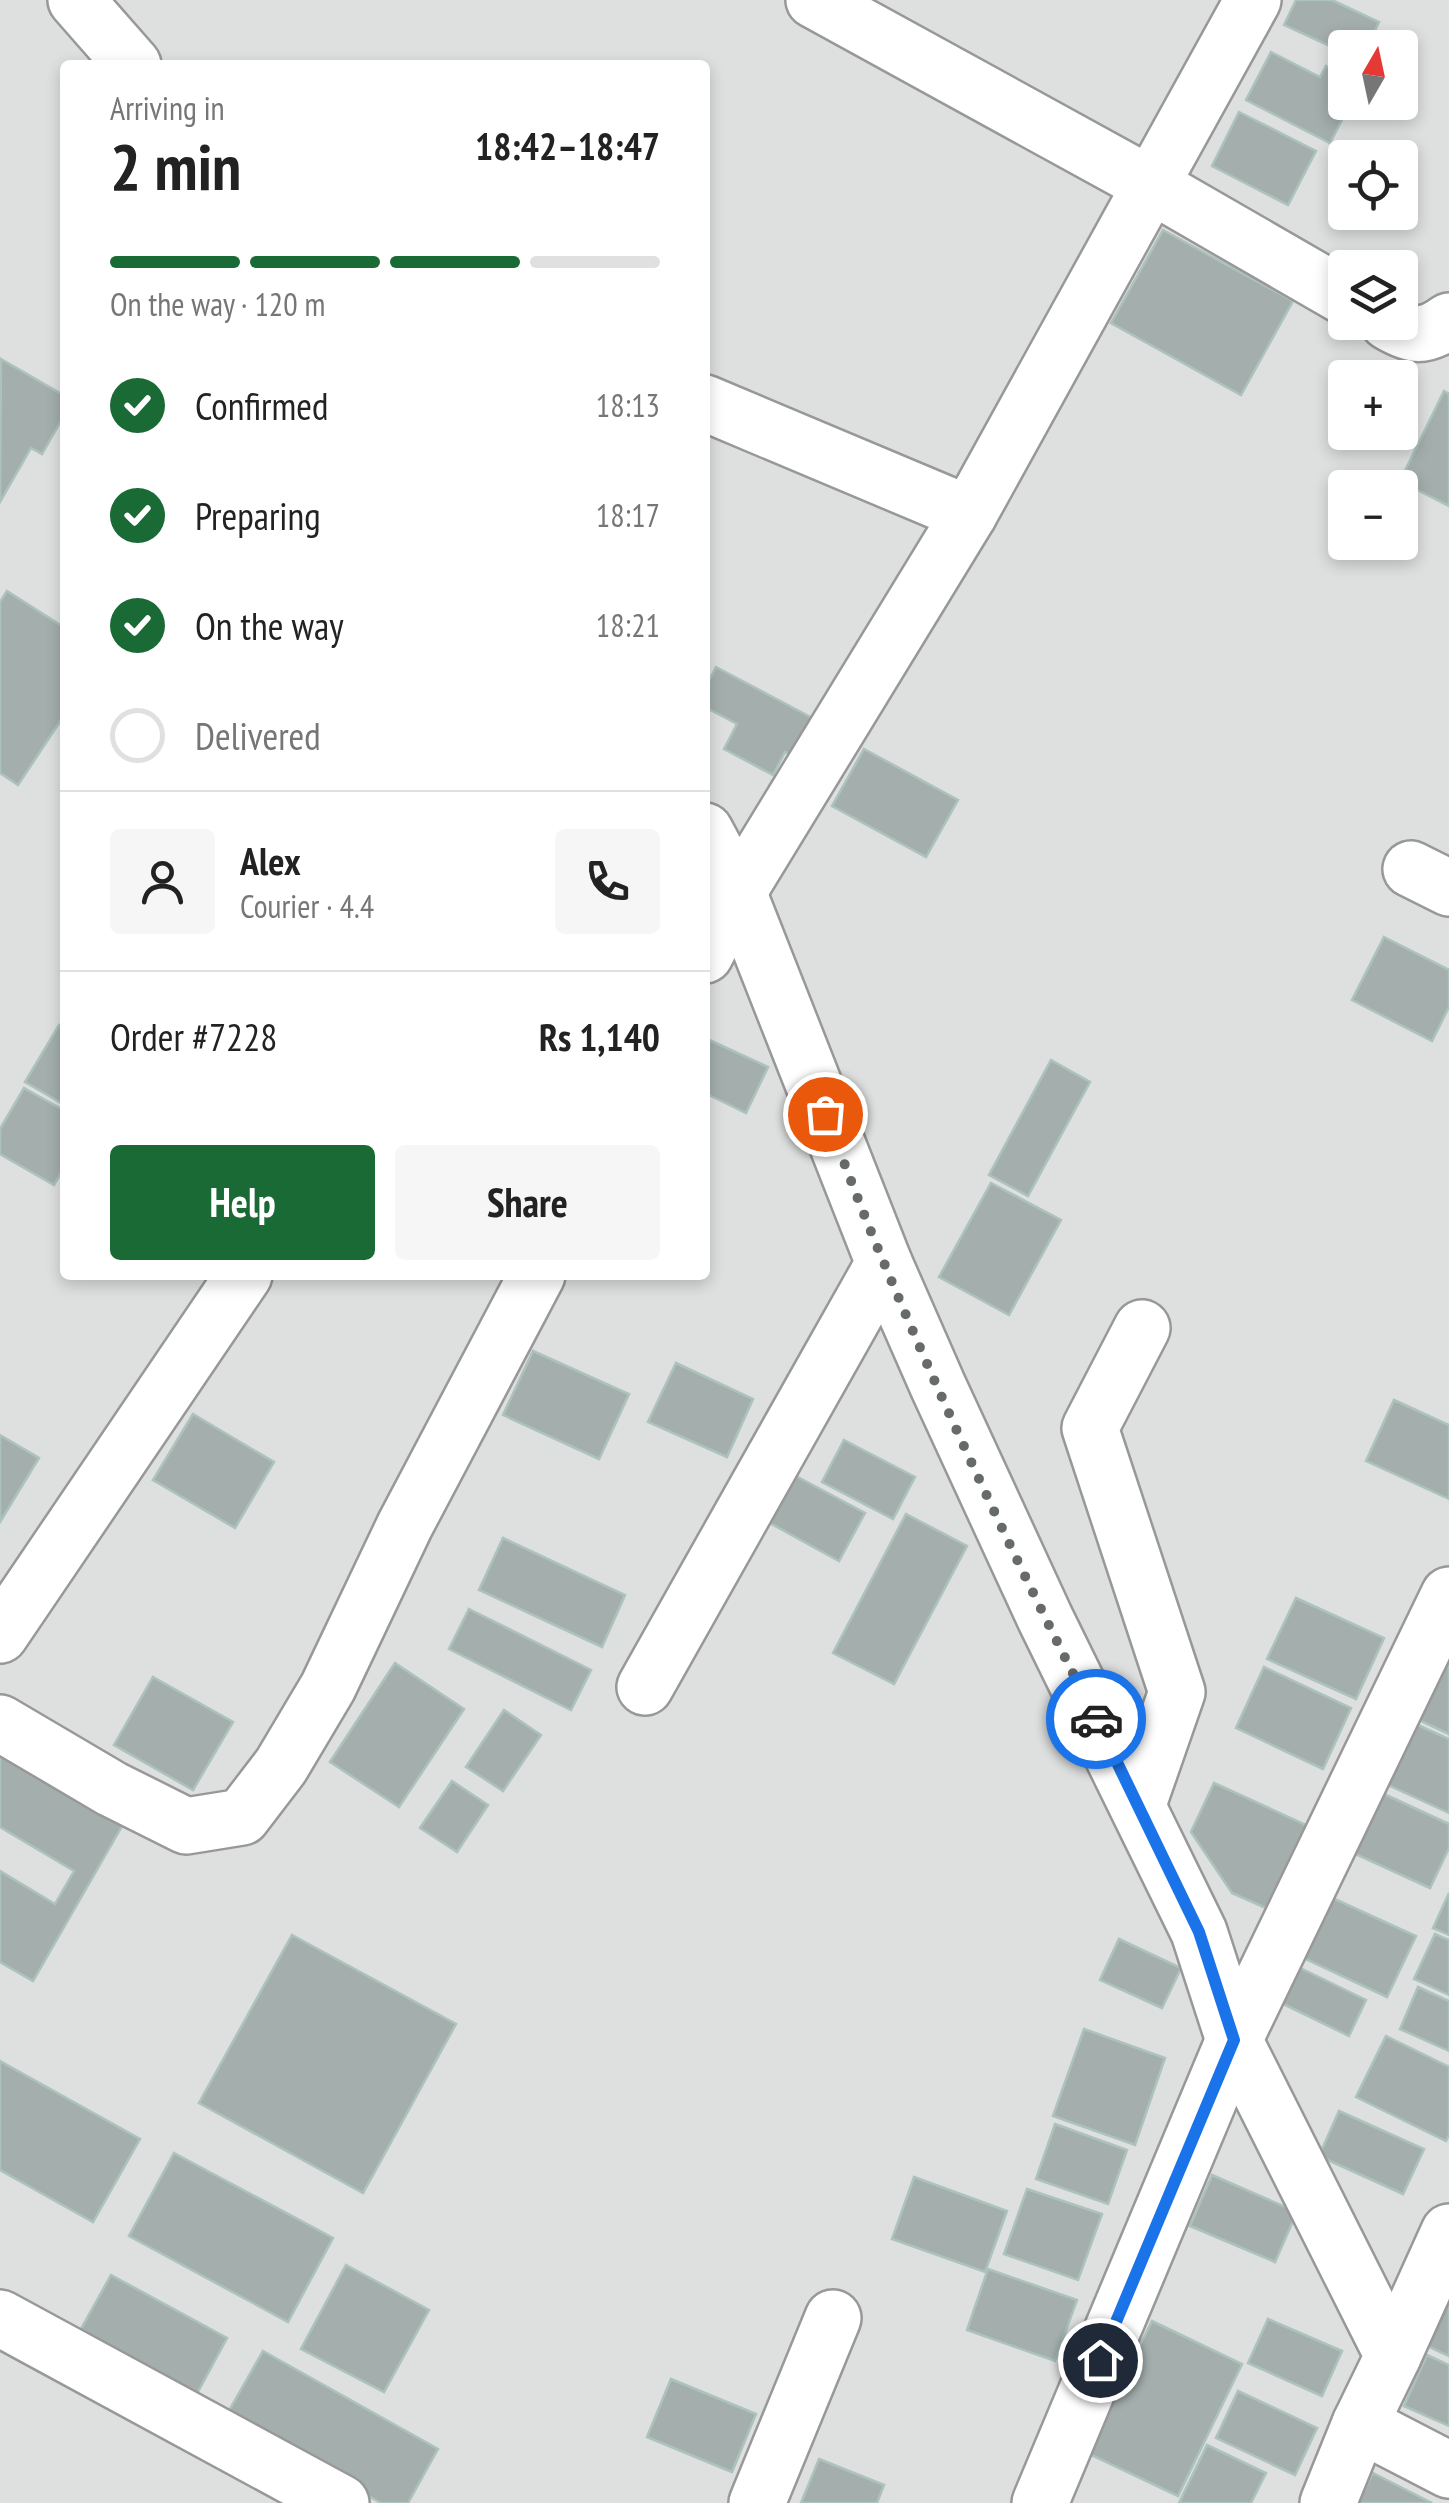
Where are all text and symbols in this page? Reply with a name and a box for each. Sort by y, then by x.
north arrow [1328,30,1418,120]
map controls [1328,30,1418,560]
text: Arriving in [110,87,225,129]
text: 18:42–18:47 [475,121,660,170]
text: 2 min [110,124,241,208]
button: locate [1328,140,1418,230]
button: layers [1328,250,1418,340]
text: On the way · 120 m [110,283,325,325]
button: + [1328,360,1418,450]
icon: check [110,378,165,433]
text: Confirmed [195,381,328,430]
text: 18:13 [596,384,660,426]
button: − [1328,470,1418,560]
icon: check [110,488,165,543]
text: Preparing [195,491,321,540]
text: 18:17 [596,494,660,536]
icon: check [110,598,165,653]
text: On the way [195,601,343,650]
text: 18:21 [596,604,660,646]
text: Delivered [195,711,321,760]
button: person [110,829,215,934]
button: phone [555,829,660,934]
text: Alex [240,836,301,885]
text: Courier · 4.4 [240,885,374,927]
text: Order #7228 [110,1012,277,1061]
text: Rs 1,140 [539,1012,660,1061]
pin [783,1072,868,1157]
icon: bag [798,1087,853,1142]
button: Help [110,1145,375,1260]
button: Share [395,1145,660,1260]
courier [1046,1669,1146,1769]
icon: car [1069,1692,1124,1747]
pin [1058,2318,1143,2403]
icon: home [1073,2333,1128,2388]

